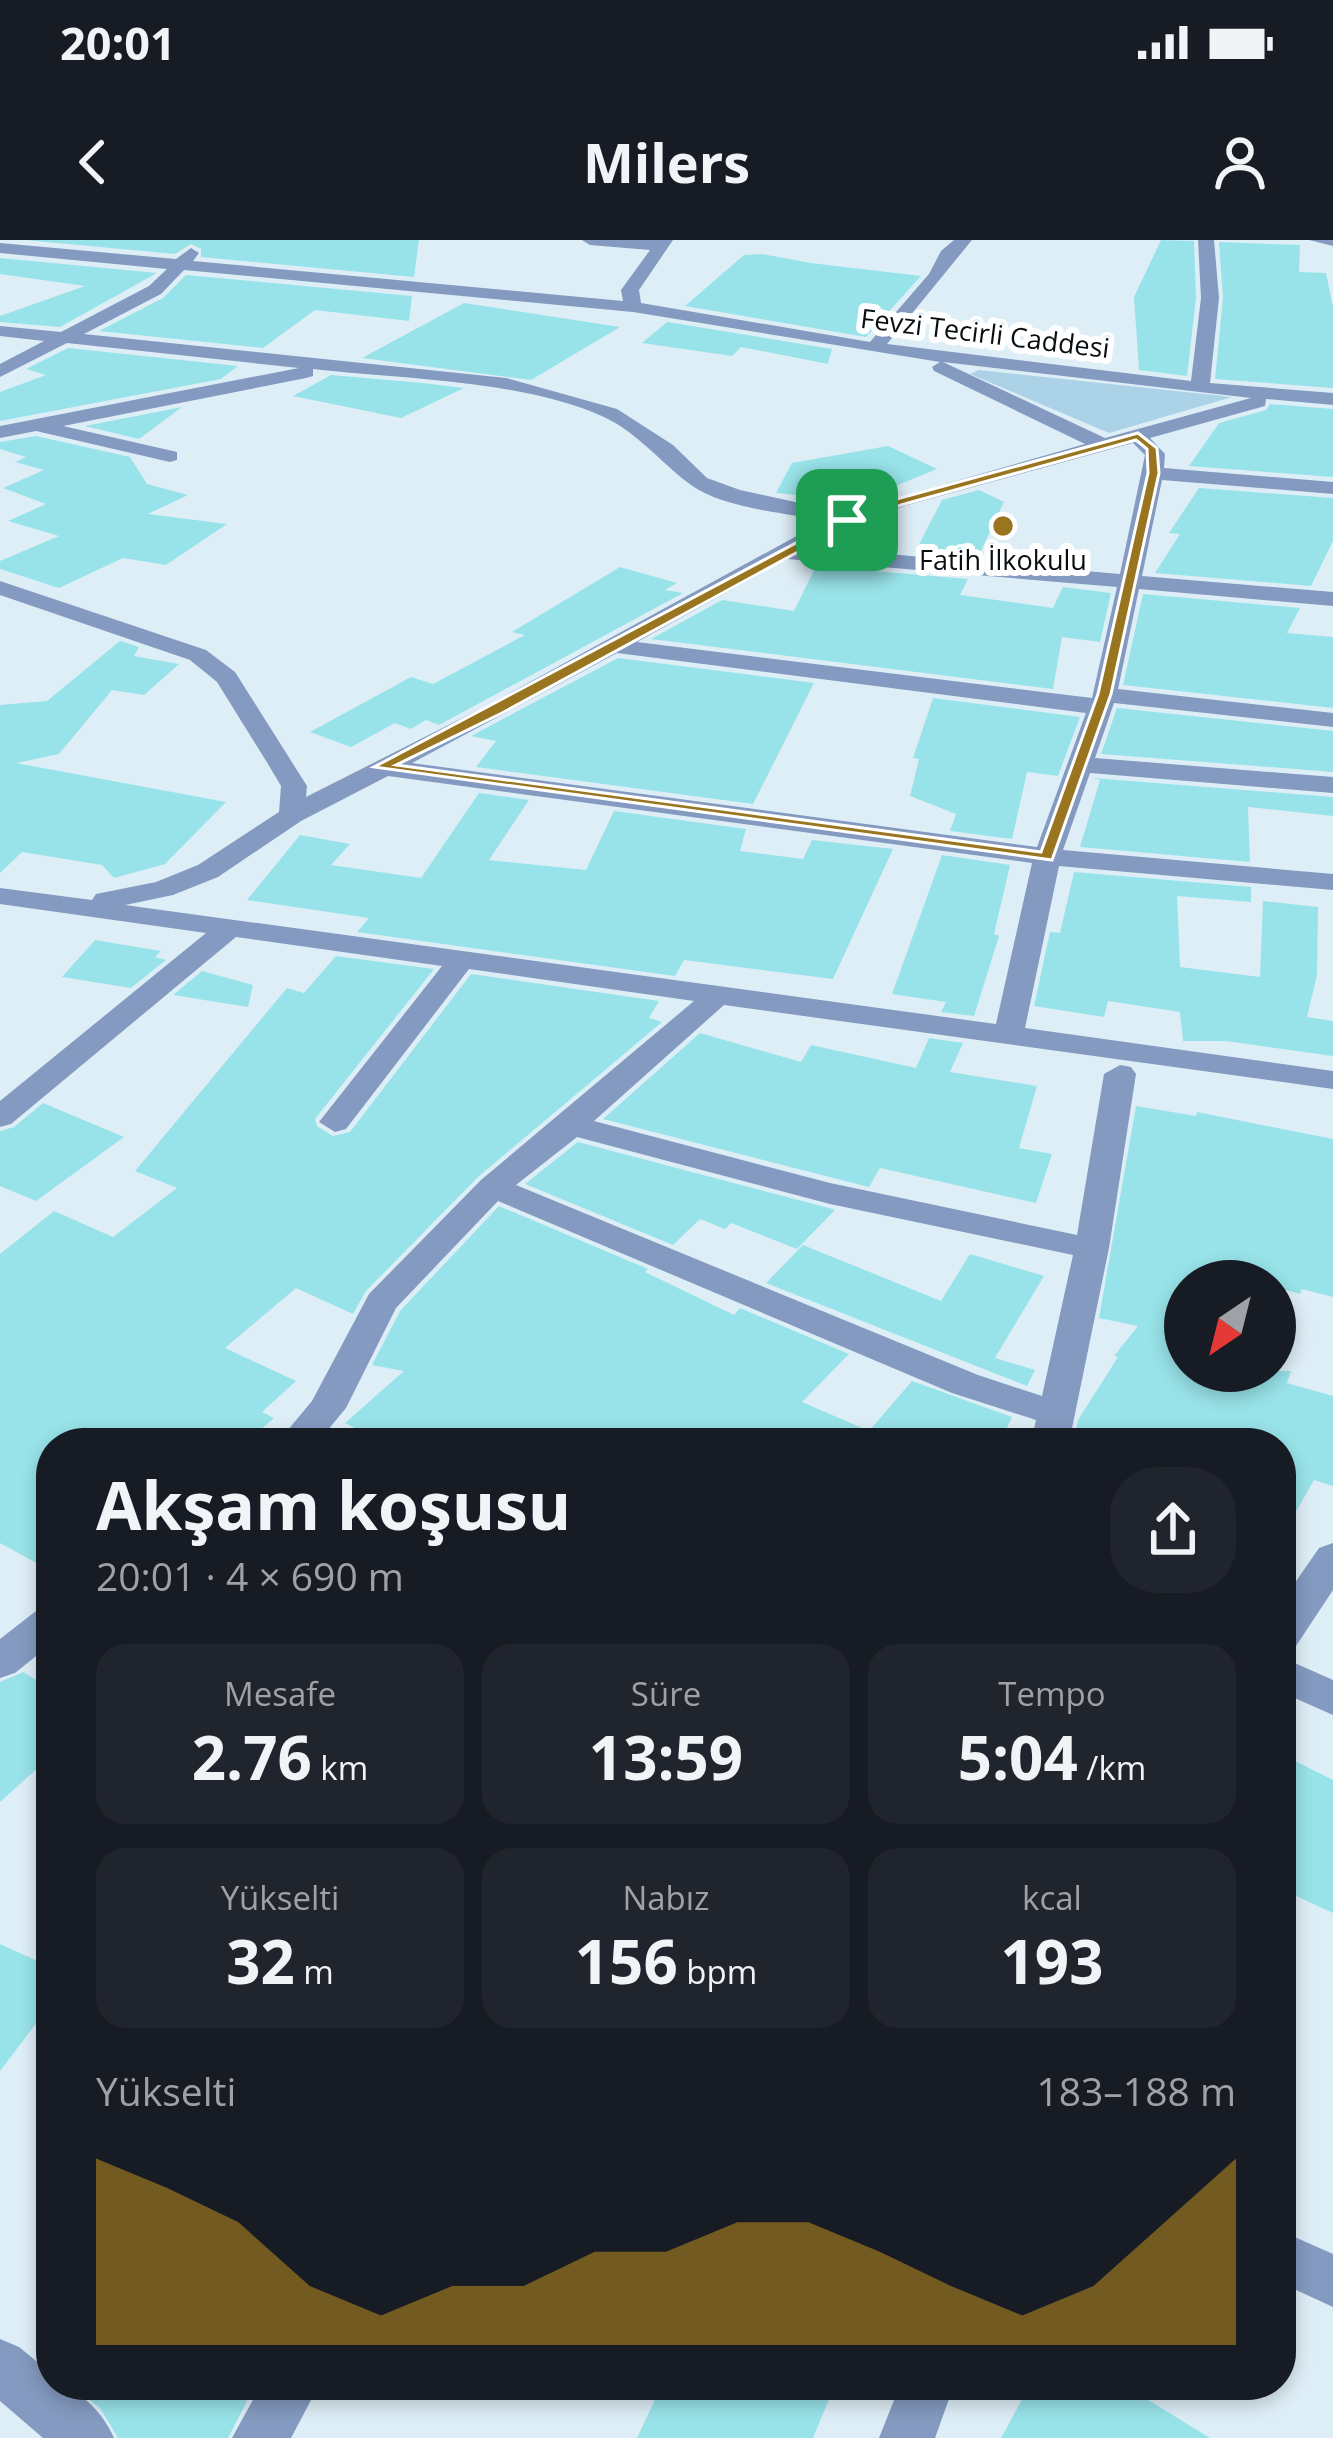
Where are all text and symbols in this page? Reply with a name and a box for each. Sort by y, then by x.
text: 20:01 [60,12,176,73]
text: Milers [583,125,750,199]
icon: back [60,129,126,195]
icon: person [1207,129,1273,195]
street label: Fevzi Tecirli Caddesi [859,299,1112,366]
pin [796,469,898,571]
icon: arrive [814,487,880,553]
marker: Fatih İlkokulu [990,513,1016,539]
place label: Fatih İlkokulu [919,541,1087,578]
north arrow [1164,1260,1296,1392]
map controls [1164,1260,1296,1392]
text: Akşam koşusu [96,1459,571,1549]
button: share [1110,1467,1236,1593]
text: 20:01 · 4 × 690 m [96,1549,404,1602]
text: Mesafe [224,1671,336,1716]
text: Süre [631,1671,701,1716]
text: Tempo [998,1671,1106,1716]
text: 2.76 [192,1716,312,1798]
text: 13:59 [589,1716,743,1798]
text: 5:04 [958,1716,1078,1798]
text: km [312,1745,368,1790]
text: /km [1078,1745,1146,1790]
text: Yükselti [221,1875,339,1920]
text: Nabız [622,1875,710,1920]
text: kcal [1022,1875,1082,1920]
text: 32 [226,1920,295,2002]
text: 156 [575,1920,678,2002]
text: 193 [1001,1920,1103,2002]
text: m [295,1949,334,1994]
text: bpm [678,1949,757,1994]
text: Yükselti [96,2064,236,2117]
text: 183–188 m [1036,2064,1236,2117]

